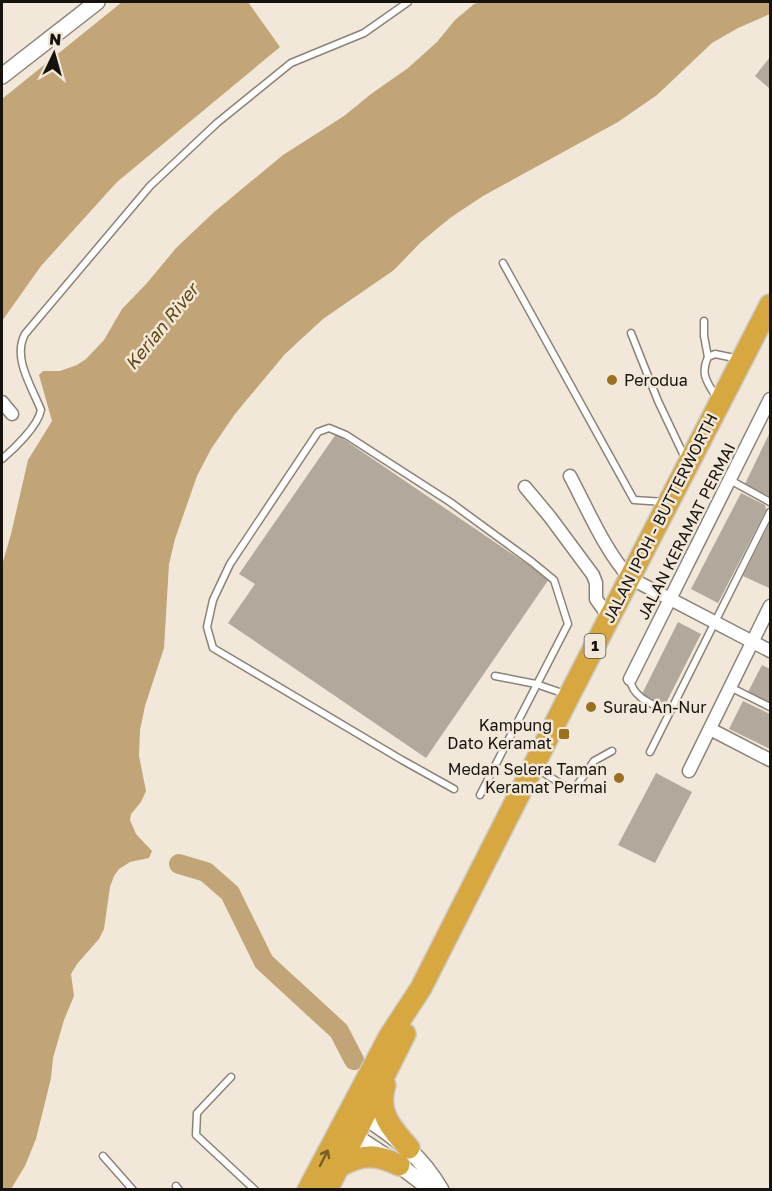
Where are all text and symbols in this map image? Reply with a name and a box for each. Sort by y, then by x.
north arrow [24,24,84,84]
text: N [48,29,62,50]
water label: Kerian River [120,277,204,374]
place label: Perodua [624,370,688,390]
marker: Perodua [605,373,619,387]
street label: JALAN IPOH - BUTTERWORTH [598,410,722,626]
street label: JALAN KERAMAT PERMAI [633,439,739,623]
road number: 1 [584,634,606,658]
place label: Surau An-Nur [603,697,706,717]
marker: Surau An-Nur [584,700,598,714]
place label: Kampung Dato Keramat [447,715,552,753]
marker: Kampung Dato Keramat [557,727,571,741]
place label: Medan Selera Taman Keramat Permai [448,759,607,797]
marker: Medan Selera Taman Keramat Permai [612,771,626,785]
one-way arrow [318,1150,330,1167]

